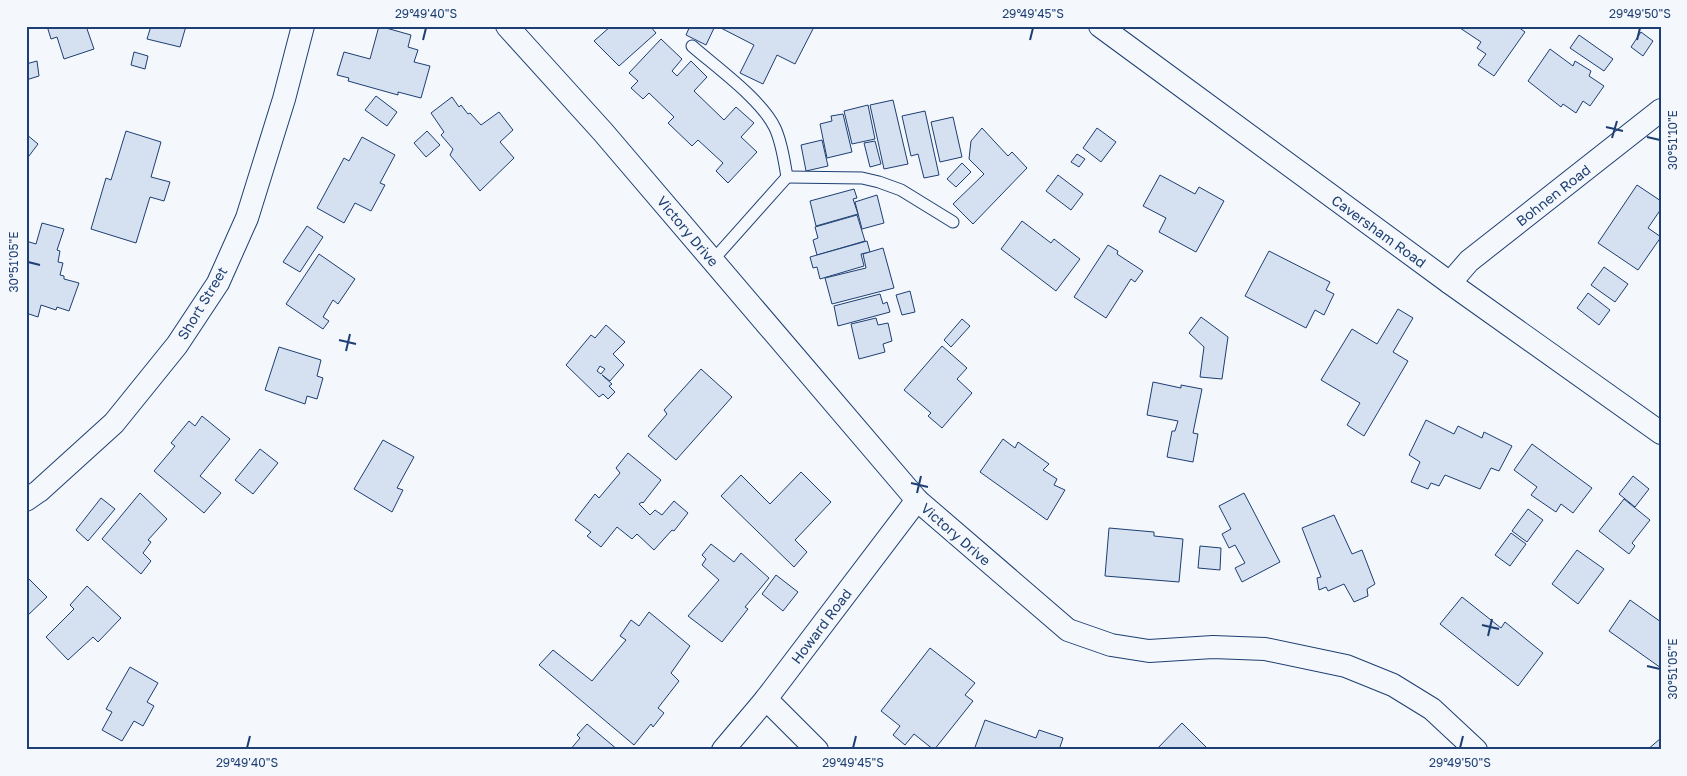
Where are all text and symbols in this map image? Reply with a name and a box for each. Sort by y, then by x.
text: 29°49'40"S [395,6,457,21]
text: 29°49'45"S [1002,6,1064,21]
text: 29°49'50"S [1609,6,1671,21]
text: 30°51'10"E [1665,110,1680,170]
street label: Bohnen Road [1512,161,1594,229]
street label: Caversham Road [1329,191,1429,271]
street label: Victory Drive [654,192,722,270]
text: 30°51'05"E [6,232,21,292]
street label: Short Street [174,263,230,343]
street label: Victory Drive [918,499,994,569]
street label: Howard Road [787,585,855,667]
text: 30°51'05"E [1665,639,1680,699]
text: 29°49'40"S [216,755,278,770]
text: 29°49'45"S [822,755,884,770]
text: 29°49'50"S [1429,755,1491,770]

